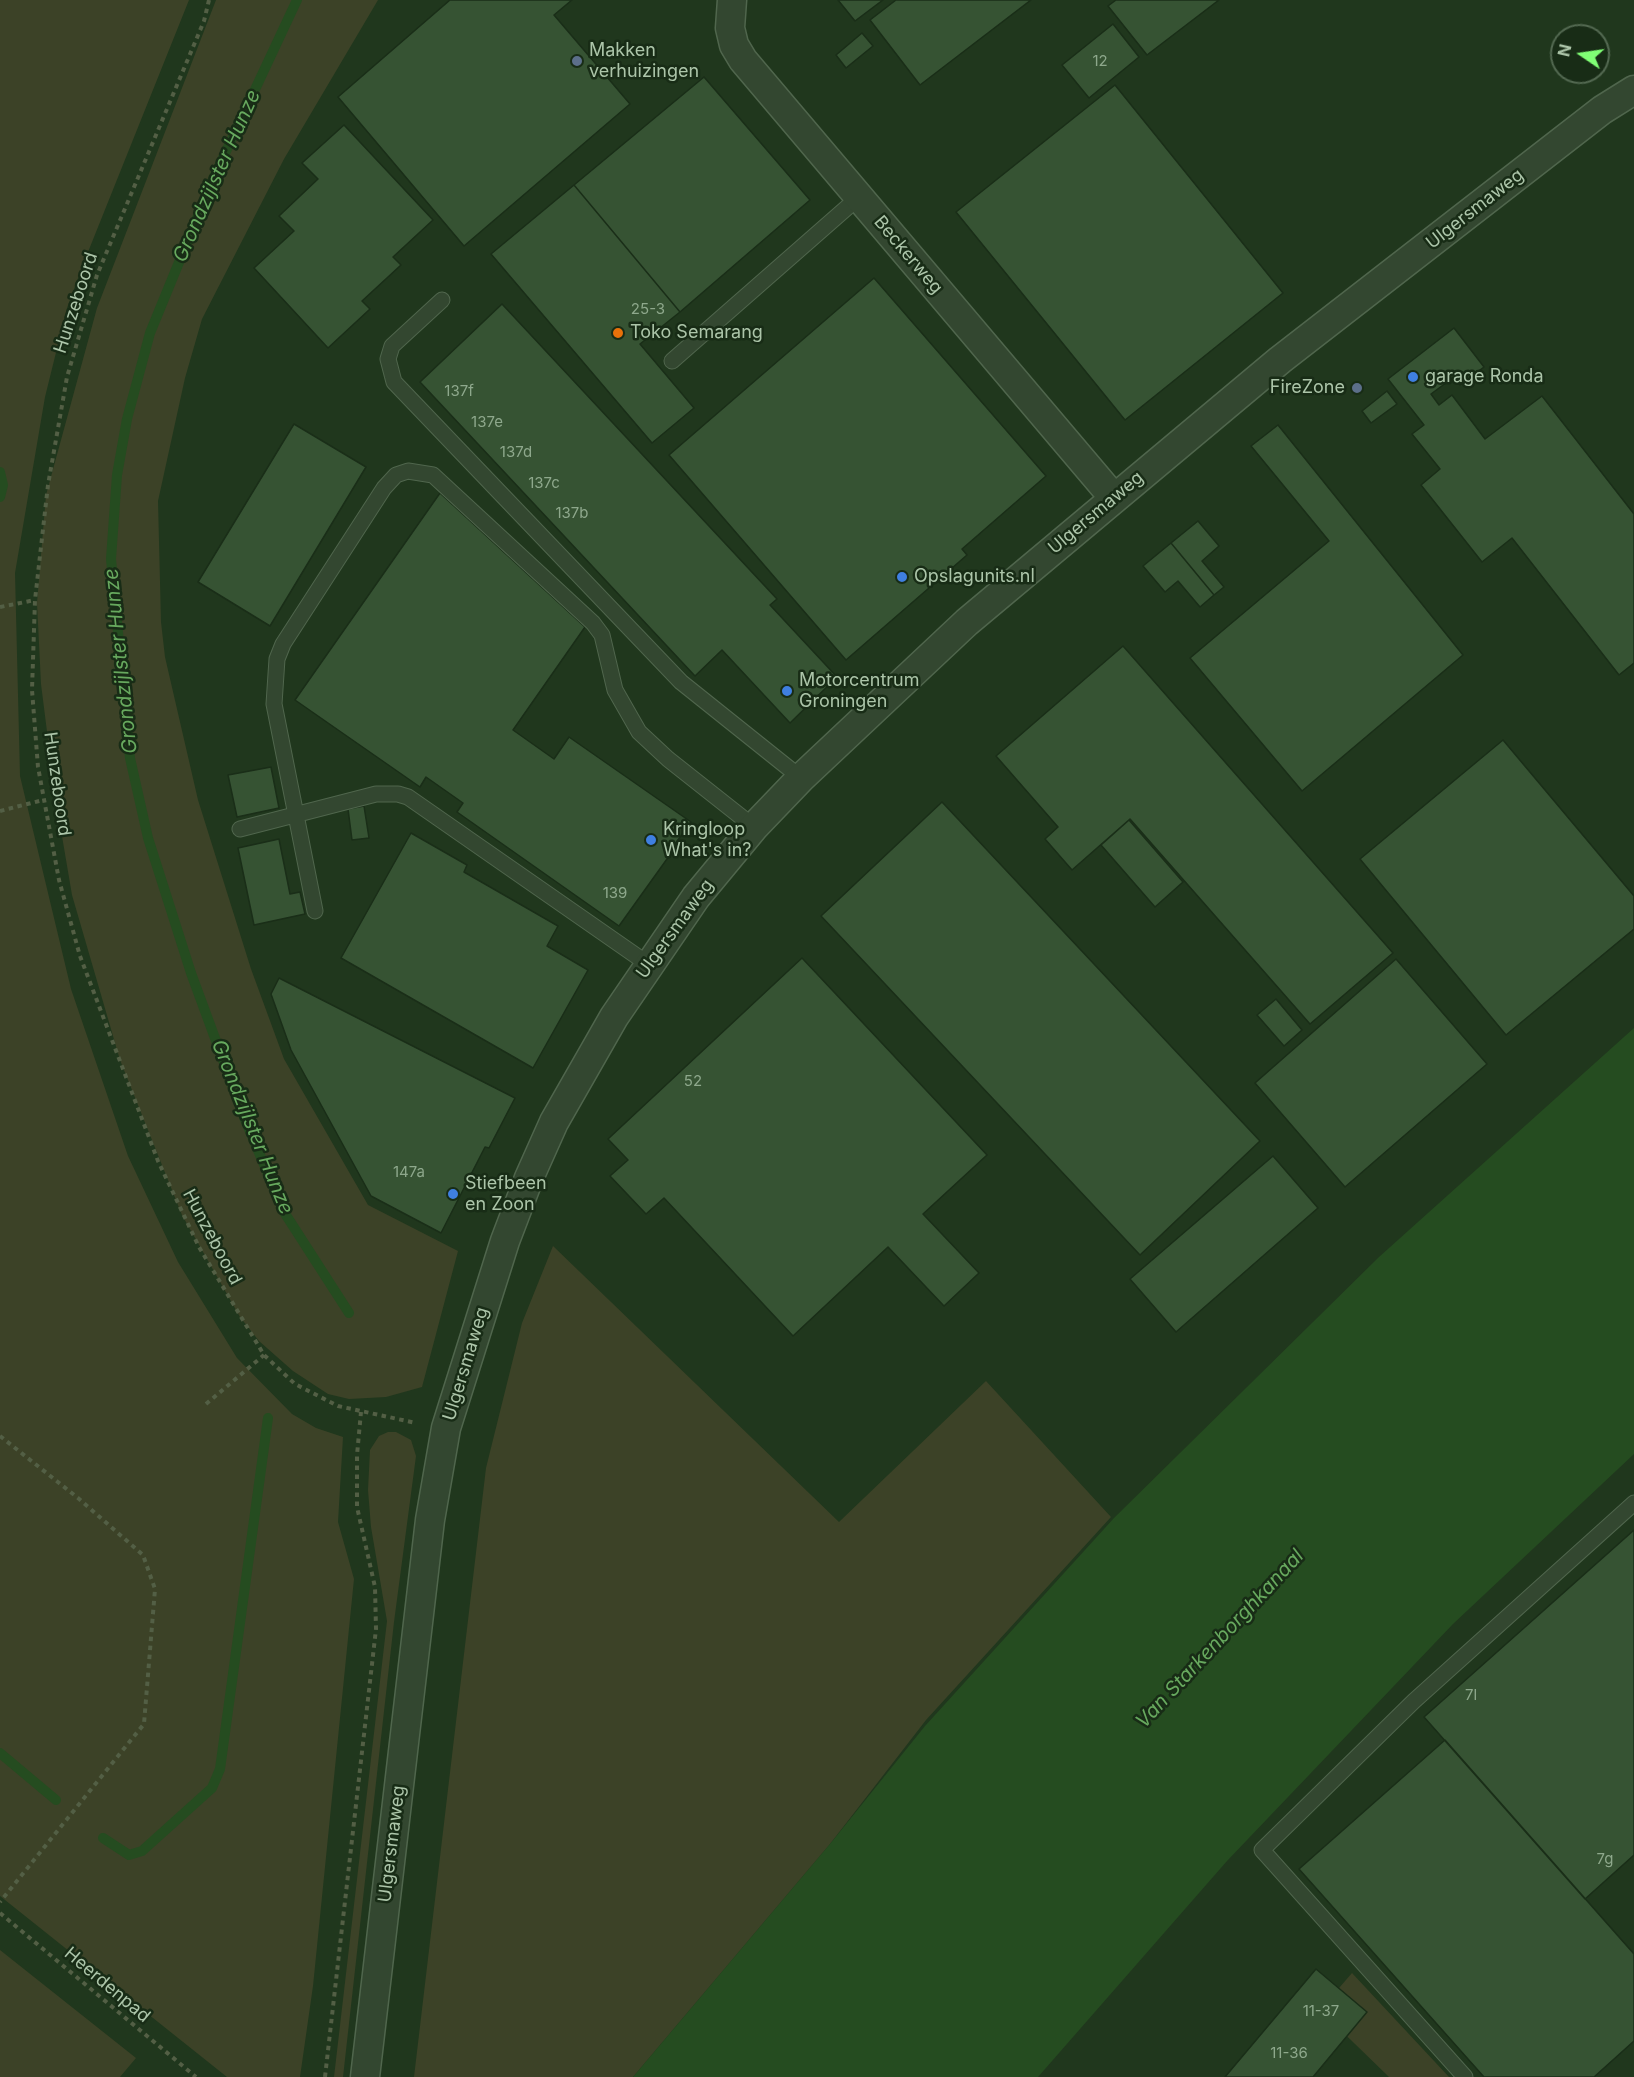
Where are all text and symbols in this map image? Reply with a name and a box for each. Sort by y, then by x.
north arrow [1550,24,1610,84]
place label: Makken verhuizingen [589,40,699,82]
text: N [1553,42,1576,59]
house number: 12 [1092,52,1108,70]
marker: Makken verhuizingen [570,54,584,68]
water label: Grondzijlster Hunze [168,86,266,266]
street label: Ulgersmaweg [1422,164,1528,254]
street label: Beckerweg [869,212,947,298]
street label: Hunzeboord [50,250,102,356]
house number: 25-3 [631,300,665,318]
place label: Toko Semarang [630,322,763,344]
marker: Toko Semarang [611,326,625,340]
place label: garage Ronda [1425,366,1544,388]
marker: garage Ronda [1406,370,1420,384]
place label: FireZone [1270,377,1345,399]
marker: FireZone [1350,381,1364,395]
house number: 137f [444,382,474,400]
house number: 137e [471,413,503,431]
house number: 137d [500,443,532,461]
street label: Ulgersmaweg [1044,467,1148,559]
house number: 137c [528,474,560,492]
house number: 137b [555,504,589,522]
place label: Opslagunits.nl [914,566,1035,588]
water label: Grondzijlster Hunze [99,567,143,755]
marker: Opslagunits.nl [895,570,909,584]
place label: Motorcentrum Groningen [799,670,920,712]
marker: Motorcentrum Groningen [780,684,794,698]
street label: Hunzeboord [39,731,75,837]
place label: Kringloop What's in? [663,819,752,862]
marker: Kringloop What's in? [644,833,658,847]
street label: Ulgersmaweg [632,875,718,983]
house number: 139 [603,884,627,902]
water label: Grondzijlster Hunze [206,1036,298,1218]
house number: 52 [684,1072,702,1090]
house number: 147a [393,1163,425,1181]
place label: Stiefbeen en Zoon [465,1173,547,1216]
street label: Hunzeboord [178,1186,246,1288]
marker: Stiefbeen en Zoon [446,1187,460,1201]
street label: Ulgersmaweg [439,1305,493,1423]
water label: Van Starkenborghkanaal [1131,1545,1309,1733]
house number: 7l [1465,1686,1477,1704]
street label: Ulgersmaweg [374,1784,410,1904]
house number: 7g [1597,1850,1613,1868]
street label: Heerdenpad [60,1943,154,2027]
house number: 11-37 [1303,2002,1339,2020]
house number: 11-36 [1270,2044,1308,2062]

